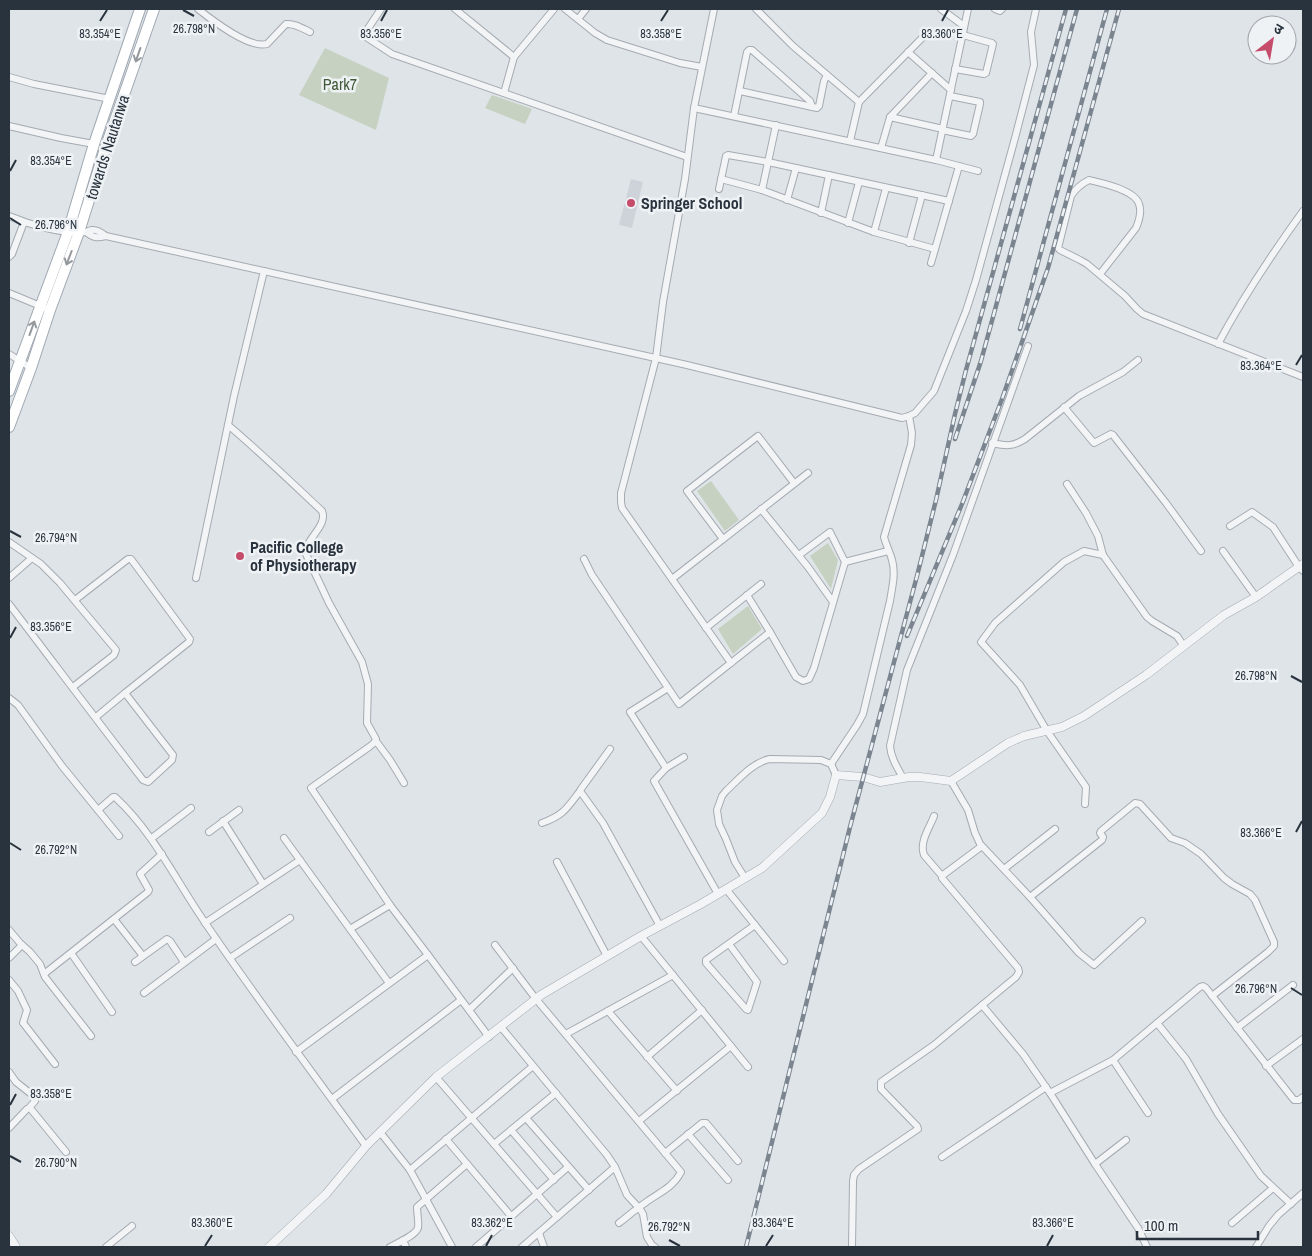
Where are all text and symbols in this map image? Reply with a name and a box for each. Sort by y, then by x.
north arrow [1247,15,1297,65]
text: उ [1271,19,1288,39]
text: 26.798°N [173,21,215,37]
text: 83.354°E [79,26,121,42]
text: 83.356°E [360,26,402,42]
text: 83.358°E [640,26,682,42]
text: 83.360°E [921,26,963,42]
one-way arrow [132,47,142,63]
park label: Park7 [323,73,357,95]
street label: towards Nautanwa [80,91,134,202]
text: 83.354°E [30,153,72,169]
place label: Springer School [641,192,742,214]
marker: Springer School [625,197,637,209]
text: 26.796°N [35,217,77,233]
one-way arrow [64,250,73,266]
one-way arrow [28,321,37,337]
text: 83.364°E [1240,358,1282,374]
text: 26.794°N [35,530,77,546]
place label: Pacific College of Physiotherapy [250,536,357,576]
marker: Pacific College of Physiotherapy [234,550,246,562]
text: 83.356°E [30,619,72,635]
text: 26.798°N [1235,668,1277,684]
text: 83.366°E [1240,825,1282,841]
text: 26.792°N [35,842,77,858]
text: 26.796°N [1235,981,1277,997]
text: 83.358°E [30,1086,72,1102]
text: 26.790°N [35,1155,77,1171]
scale bar [1137,1208,1258,1240]
text: 83.360°E [191,1215,233,1231]
text: 83.362°E [471,1215,513,1231]
text: 83.364°E [752,1215,794,1231]
text: 83.366°E [1032,1215,1074,1231]
text: 100 m [1144,1215,1178,1236]
text: 26.792°N [648,1219,690,1235]

